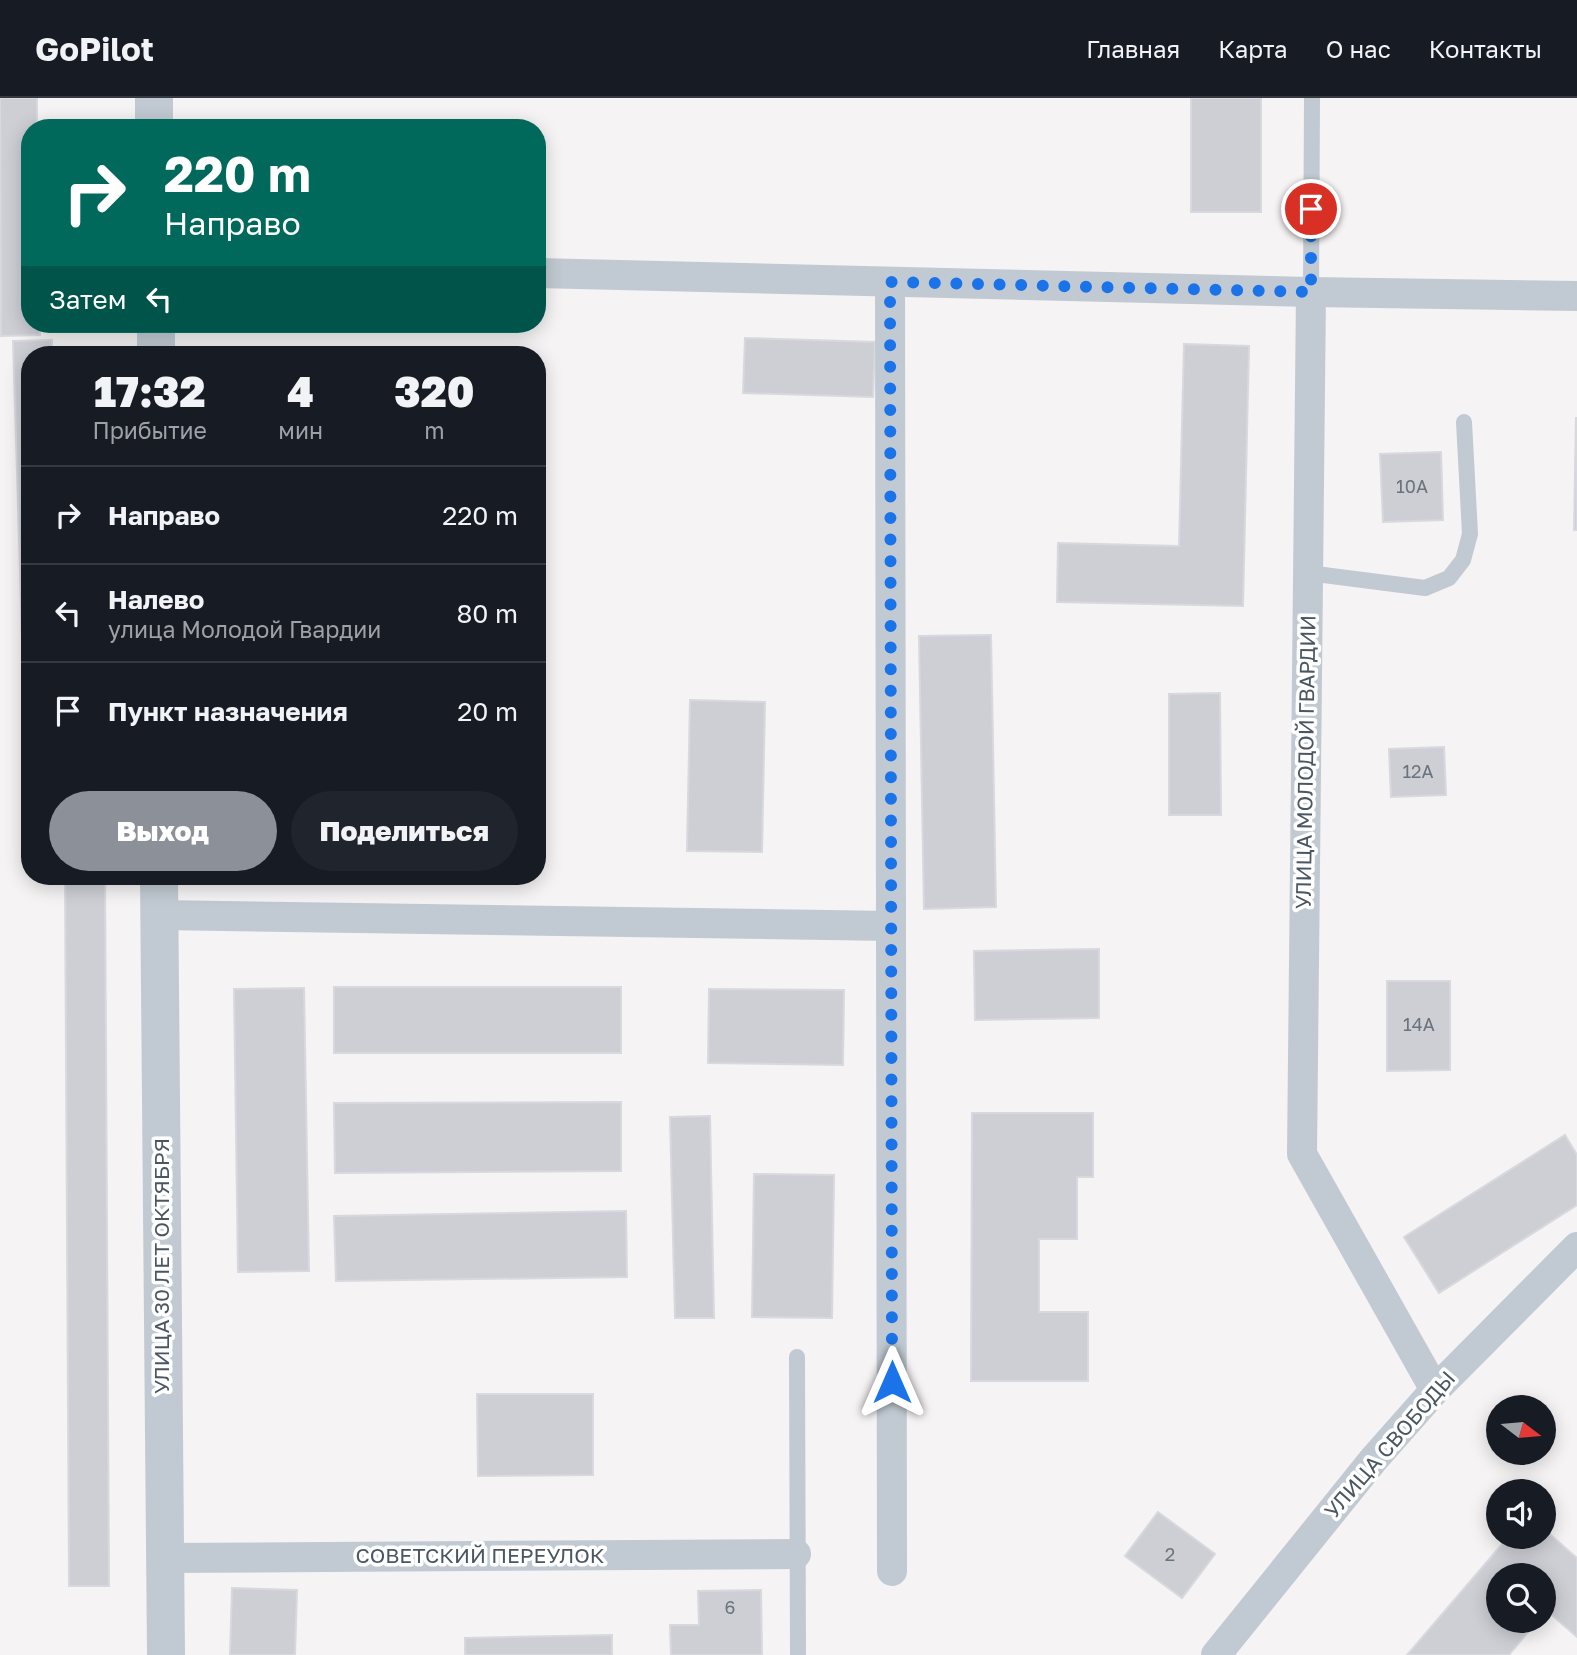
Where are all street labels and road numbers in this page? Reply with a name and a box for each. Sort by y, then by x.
street label: УЛИЦА МОЛОДОЙ ГВАРДИИ [1289,615,1321,909]
street label: УЛИЦА 30 ЛЕТ ОКТЯБРЯ [148,1138,174,1394]
street label: УЛИЦА СВОБОДЫ [1318,1365,1460,1523]
street label: СОВЕТСКИЙ ПЕРЕУЛОК [355,1542,605,1568]

